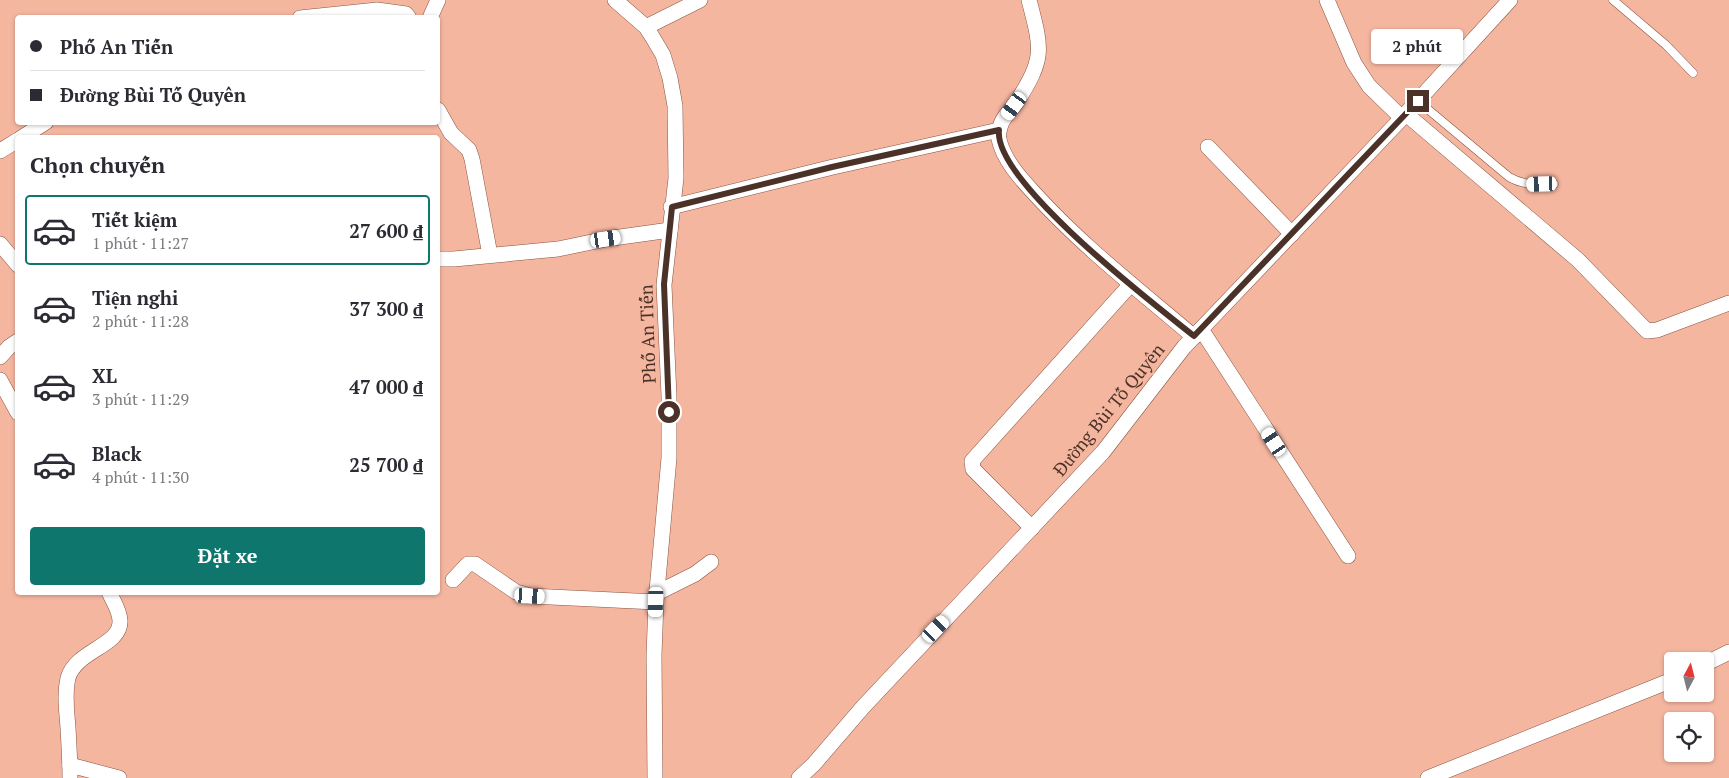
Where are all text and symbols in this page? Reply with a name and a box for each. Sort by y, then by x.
callout: 2 phút [1372,28,1464,64]
text: Phố An Tiến [60,34,173,59]
text: 2 phút [1392,35,1442,57]
text: Đường Bùi Tố Quyên [60,82,246,107]
car [999,89,1028,123]
route end [1407,90,1429,112]
text: Chọn chuyến [30,150,165,179]
car [1526,176,1557,192]
text: Tiết kiệm [92,207,177,232]
icon: car [32,208,77,253]
text: 27 600 ₫ [349,218,423,243]
car [590,229,621,249]
text: 1 phút · 11:27 [92,232,189,254]
street label: Phố An Tiến [633,284,661,384]
text: Tiện nghi [92,285,178,310]
icon: car [32,286,77,331]
text: 37 300 ₫ [349,296,423,321]
text: 2 phút · 11:28 [92,310,189,332]
street label: Đường Bùi Tố Quyên [1047,338,1169,481]
text: XL [92,363,117,388]
icon: car [32,364,77,409]
text: 47 000 ₫ [349,374,423,399]
text: 3 phút · 11:29 [92,388,189,410]
route start [658,401,680,423]
car [1259,425,1288,459]
text: Black [92,441,142,466]
icon: car [32,442,77,487]
text: 25 700 ₫ [349,452,423,477]
text: 4 phút · 11:30 [92,466,189,488]
button: Đặt xe [30,527,425,585]
car [647,587,664,617]
car [514,588,545,604]
car [920,613,951,645]
north arrow [1664,652,1714,702]
map controls [1664,652,1714,762]
button: locate [1664,712,1714,762]

